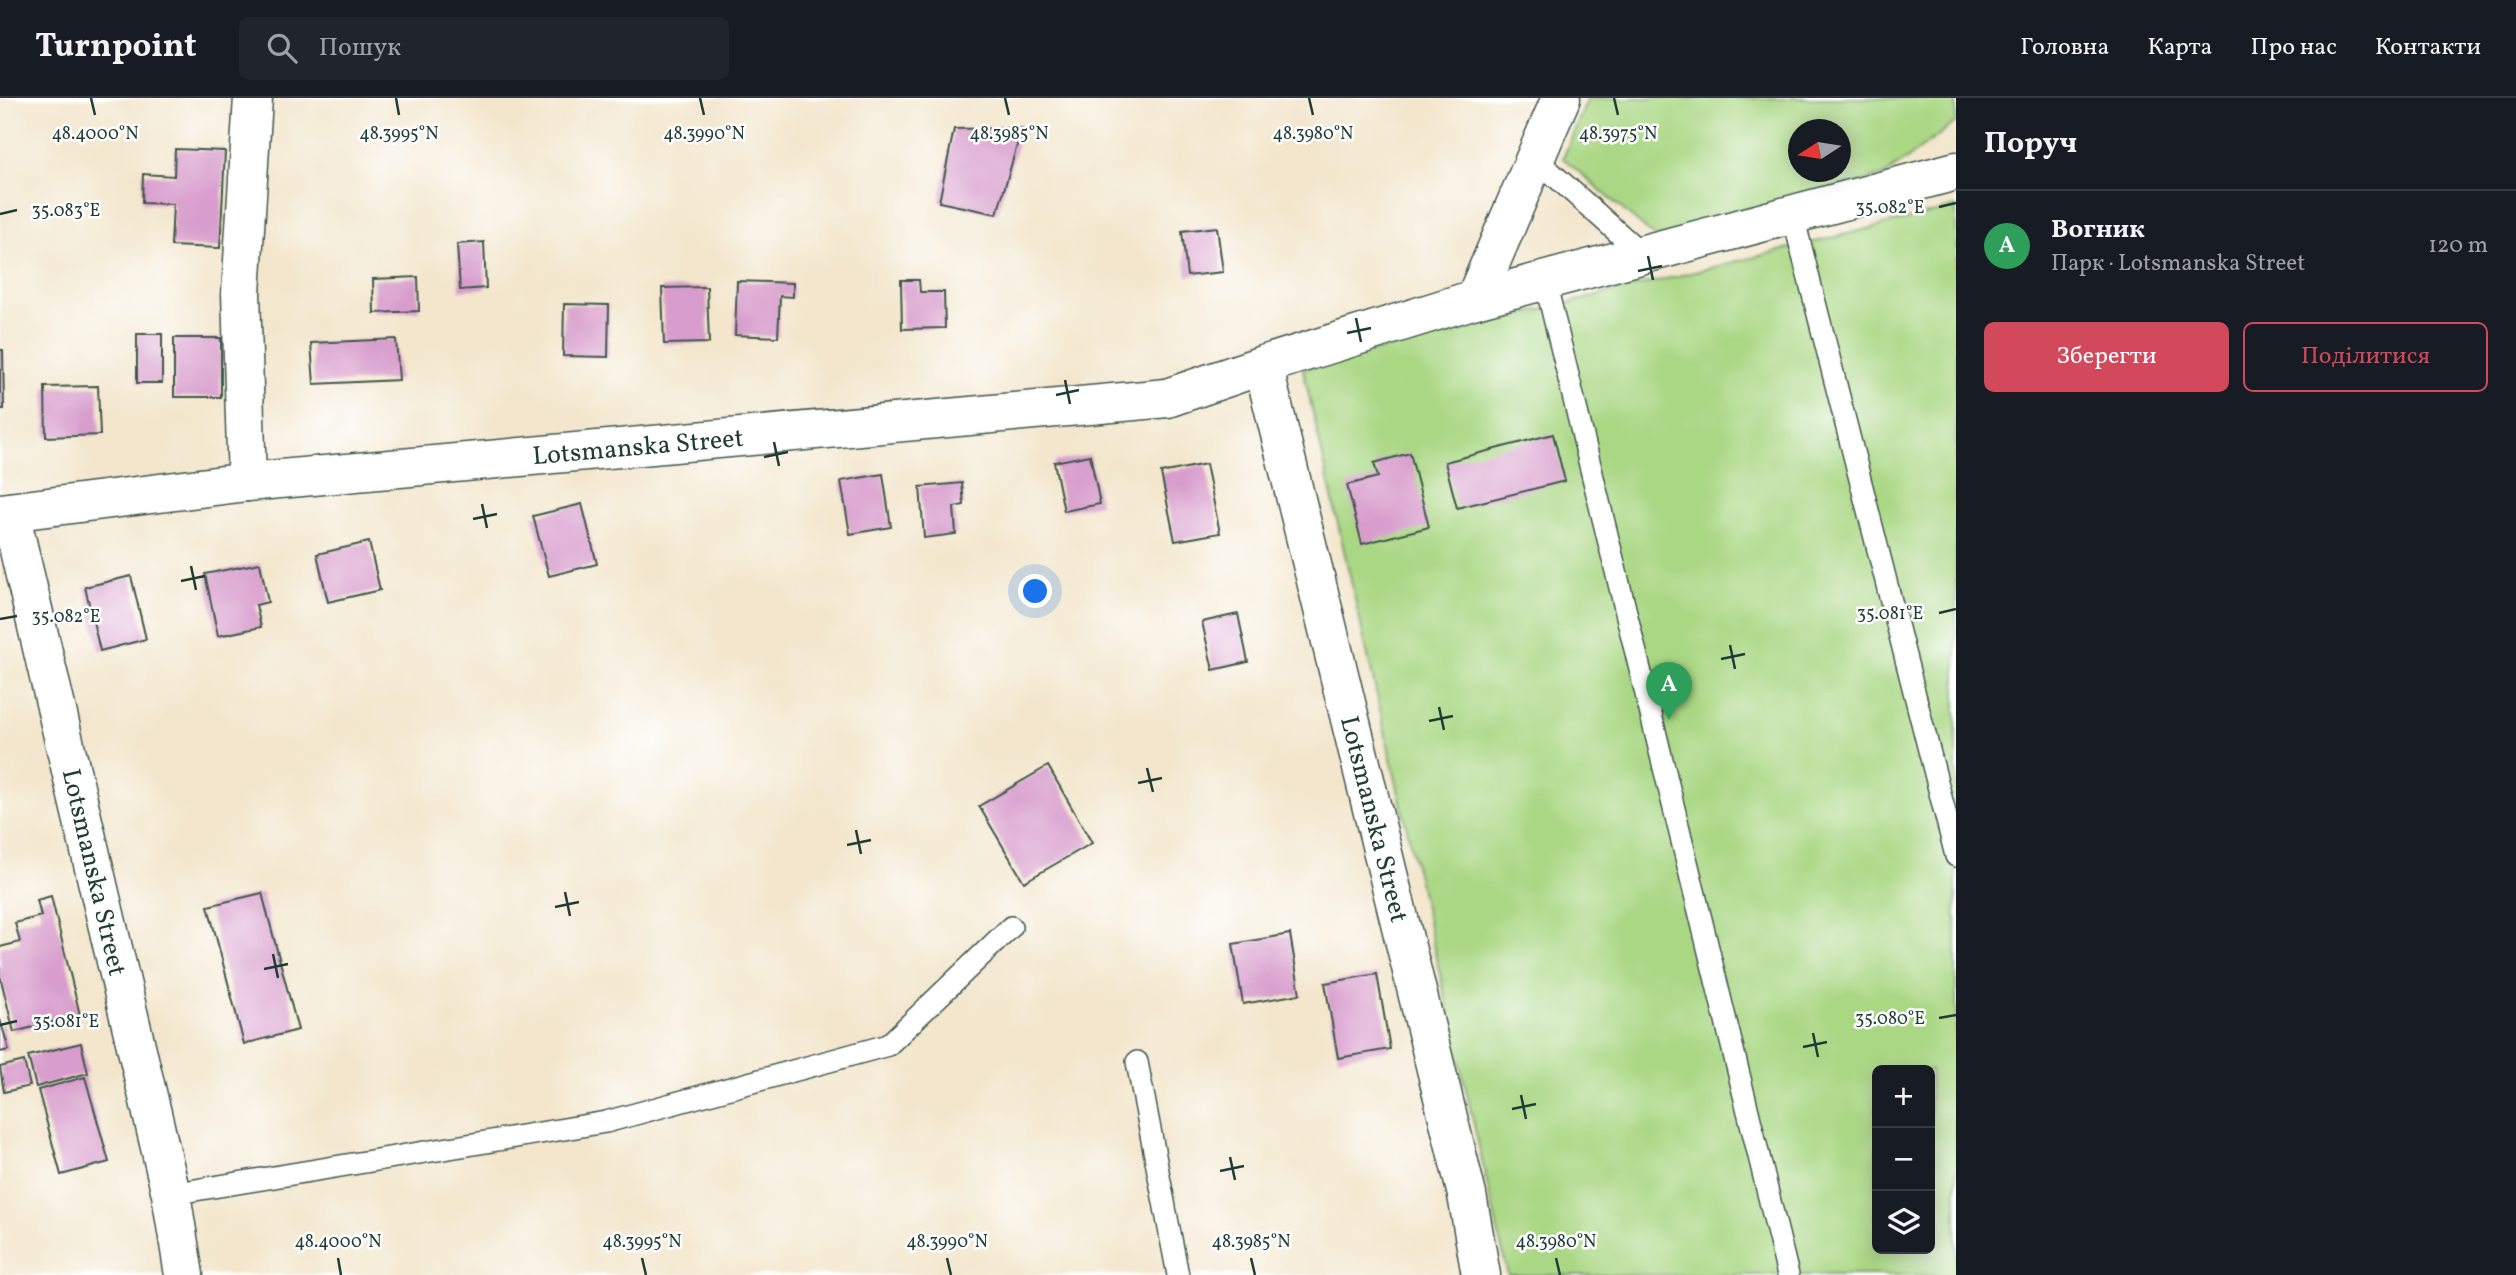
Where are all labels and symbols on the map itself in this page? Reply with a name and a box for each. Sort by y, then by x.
north arrow [1788,119,1851,182]
text: 48.4000°N [51,122,139,147]
text: 48.3995°N [359,122,439,147]
text: 48.3990°N [663,122,745,147]
text: 48.3985°N [970,122,1048,147]
text: 48.3980°N [1273,122,1353,147]
text: 48.3975°N [1579,122,1657,147]
text: 35.082°E [1856,196,1925,221]
text: 35.083°E [32,199,101,224]
street label: Lotsmanska Street [531,421,745,475]
your location [1018,574,1052,608]
text: 35.081°E [1857,602,1923,627]
text: 35.082°E [32,605,101,630]
pin: A [1646,662,1692,720]
street label: Lotsmanska Street [1330,712,1416,927]
street label: Lotsmanska Street [52,765,134,980]
text: 35.080°E [1855,1007,1925,1032]
text: 35.081°E [33,1010,99,1035]
text: 48.4000°N [294,1230,382,1255]
text: 48.3995°N [602,1230,682,1255]
text: 48.3990°N [906,1230,988,1255]
text: 48.3985°N [1212,1230,1290,1255]
text: 48.3980°N [1516,1230,1596,1255]

